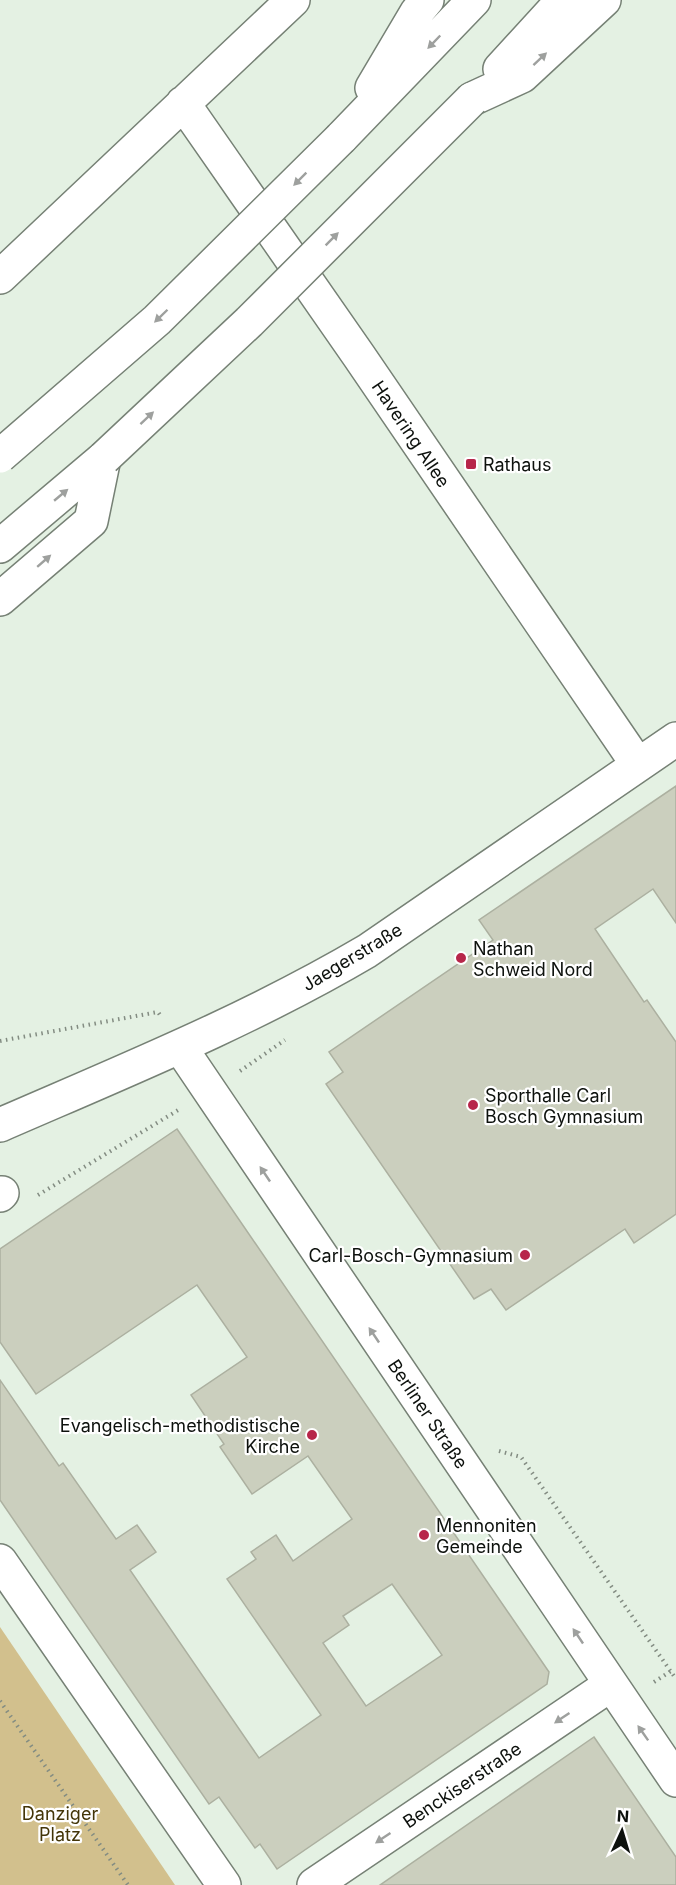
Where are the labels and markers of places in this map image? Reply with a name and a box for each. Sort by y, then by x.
place label: Rathaus [483,454,551,475]
marker: Rathaus [464,457,478,471]
place label: Nathan Schweid Nord [473,938,593,980]
marker: Nathan Schweid Nord [454,951,468,965]
place label: Sporthalle Carl Bosch Gymnasium [485,1085,643,1127]
marker: Sporthalle Carl Bosch Gymnasium [466,1098,480,1112]
place label: Carl-Bosch-Gymnasium [308,1245,513,1266]
marker: Carl-Bosch-Gymnasium [518,1248,532,1262]
place label: Evangelisch-methodistische Kirche [60,1415,300,1457]
marker: Evangelisch-methodistische Kirche [305,1428,319,1442]
place label: Mennoniten Gemeinde [436,1515,537,1557]
marker: Mennoniten Gemeinde [417,1528,431,1542]

